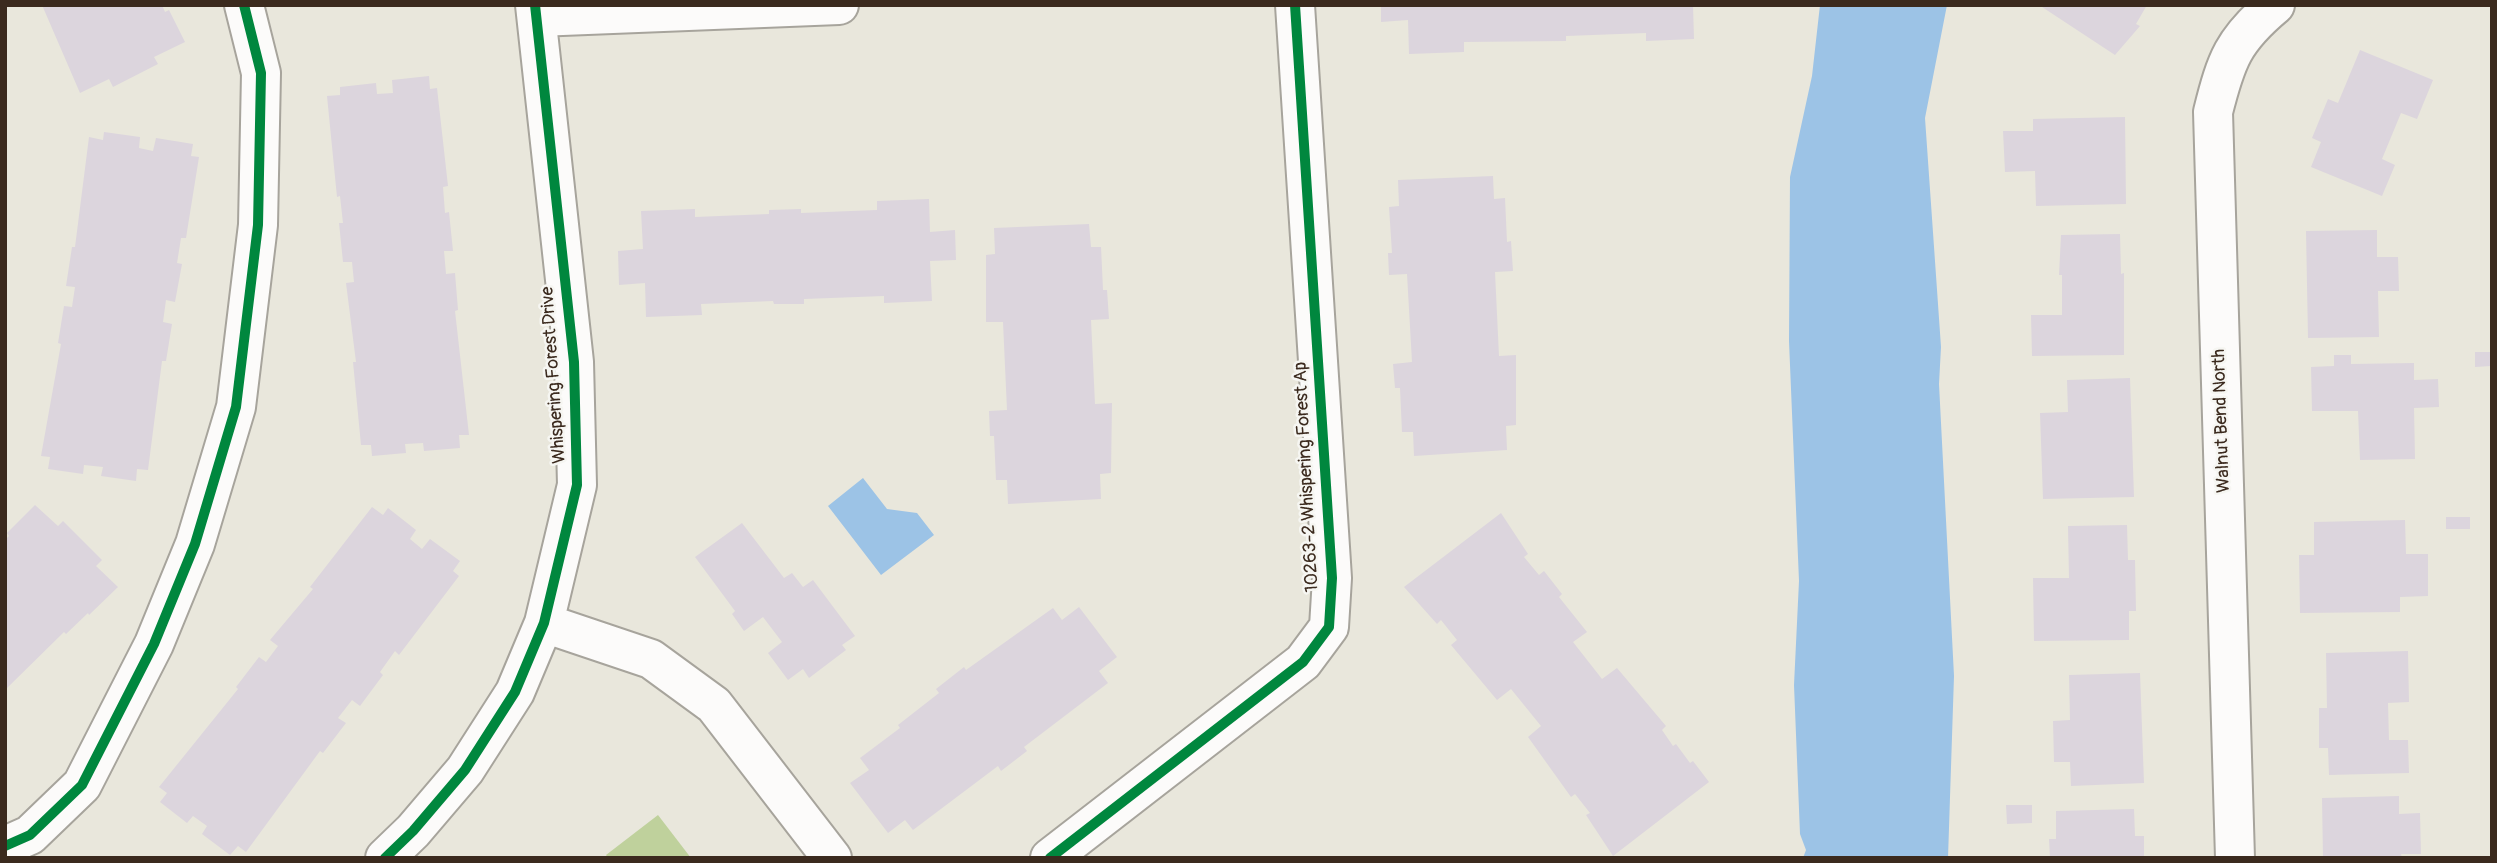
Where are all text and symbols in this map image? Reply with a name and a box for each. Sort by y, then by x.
street label: Whispering Forest Drive [537,286,571,464]
street label: Walnut Bend North [2209,349,2235,493]
street label: 10263-2 Whispering Forest Ap [1290,361,1324,593]

